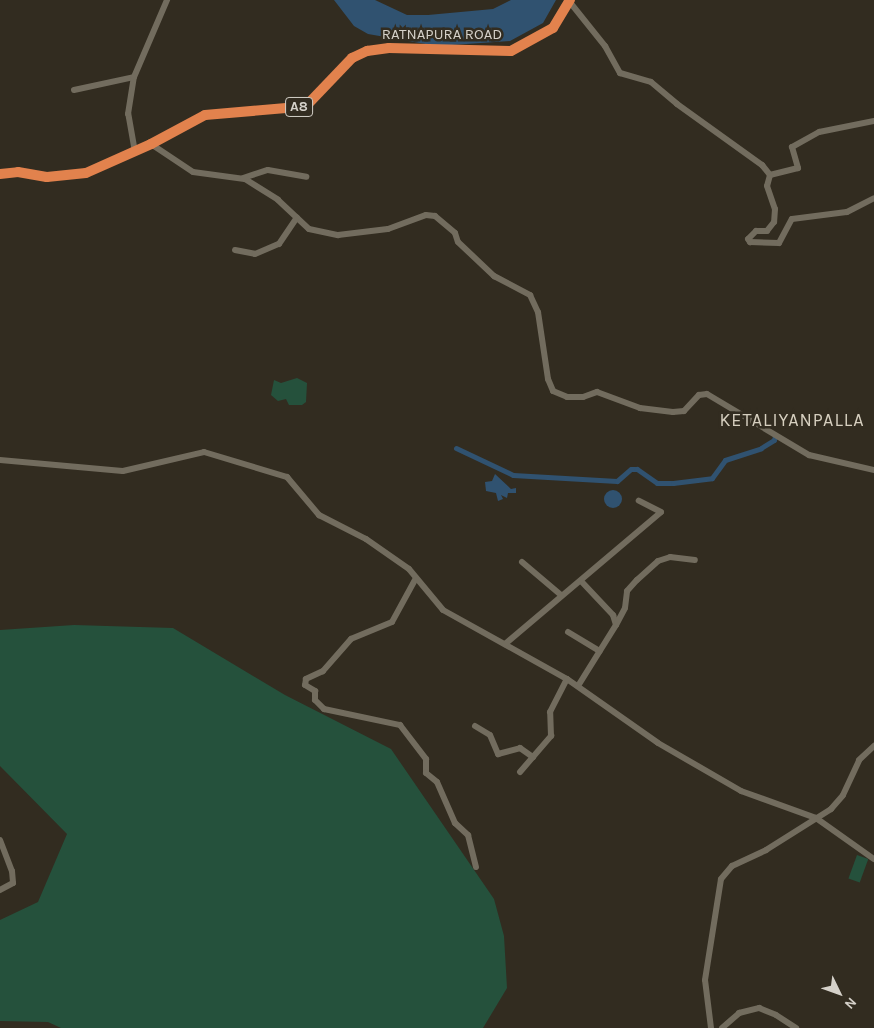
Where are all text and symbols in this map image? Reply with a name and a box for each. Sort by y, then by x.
street label: RATNAPURA ROAD [382,26,502,44]
road number: A8 [284,95,314,118]
district label: KETALIYANPALLA [718,409,866,431]
north arrow [814,968,864,1018]
text: N [841,994,860,1013]

